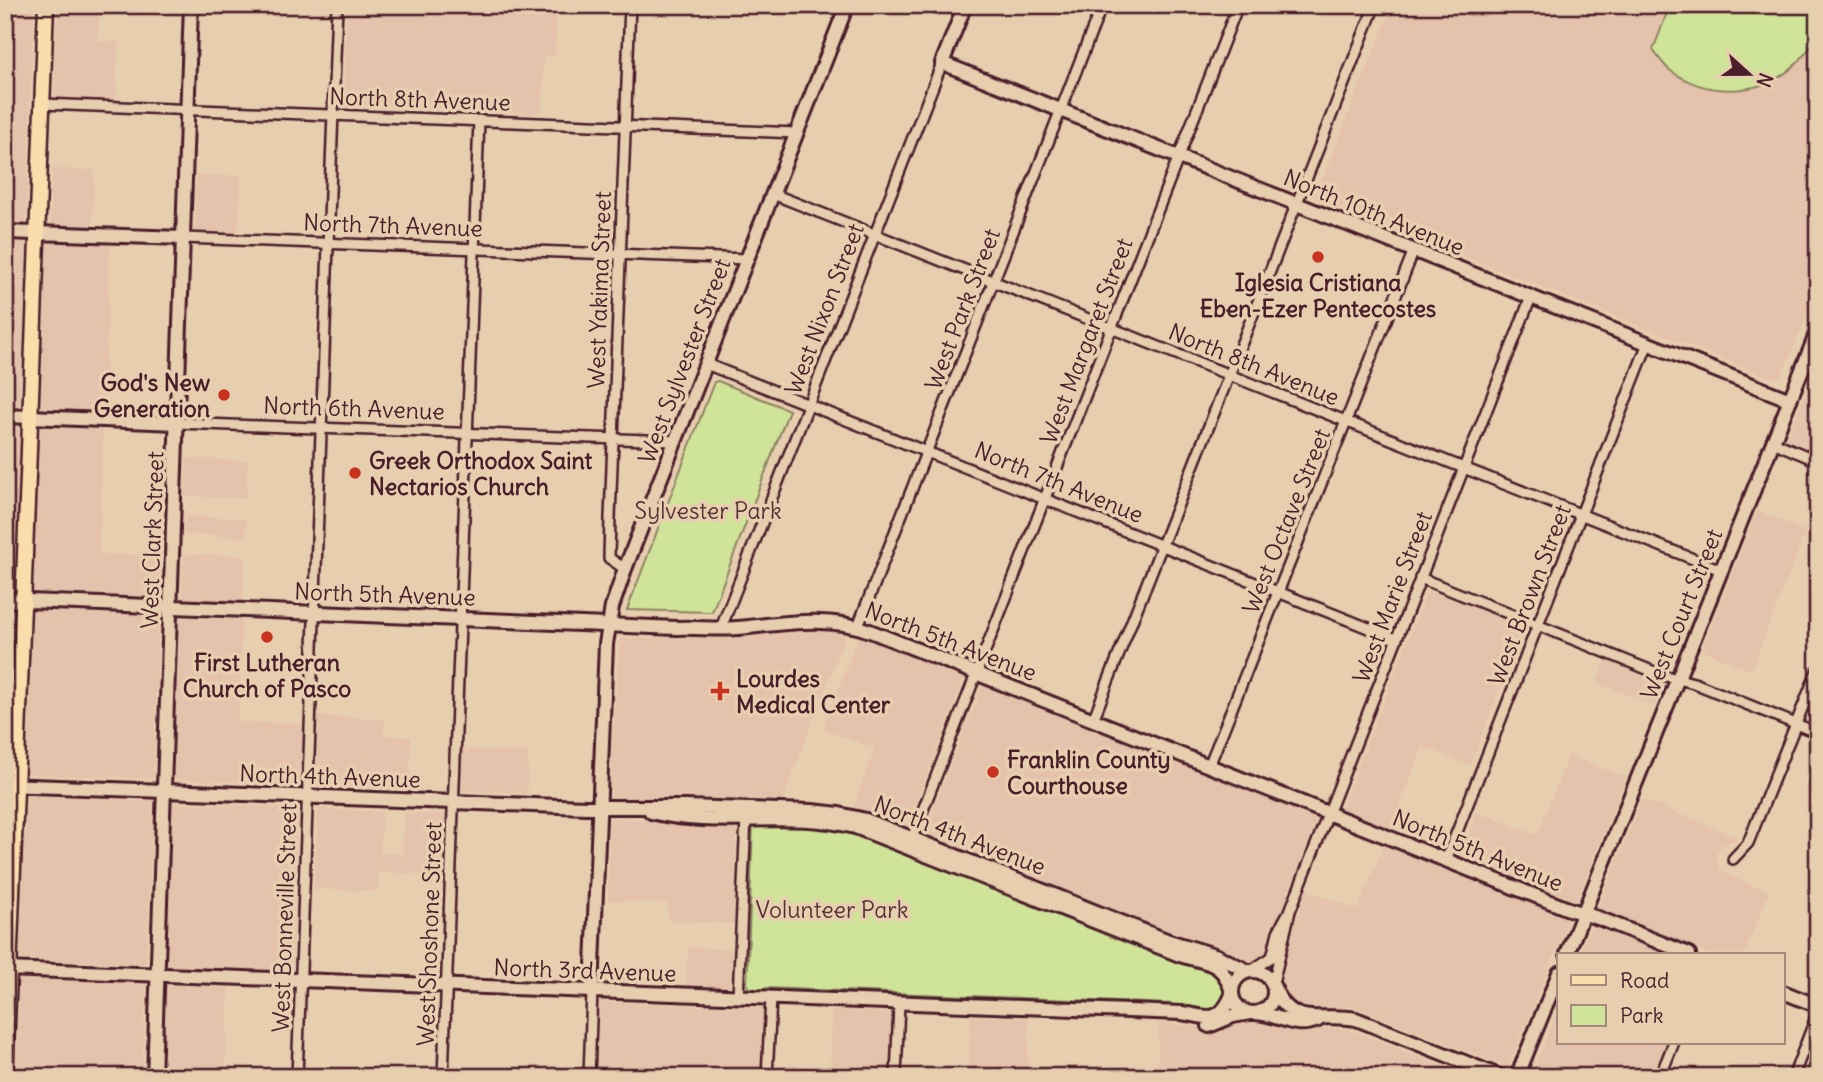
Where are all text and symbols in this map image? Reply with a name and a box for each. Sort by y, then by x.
north arrow [1714,38,1784,108]
text: N [1751,70,1778,91]
street label: North 8th Avenue [329,81,511,117]
street label: North 10th Avenue [1279,163,1469,261]
street label: West Yakima Street [581,191,617,389]
street label: North 7th Avenue [303,207,483,243]
street label: West Nixon Street [778,219,870,399]
street label: West Park Street [918,224,1006,394]
street label: West Margaret Street [1033,234,1139,448]
marker: Iglesia Cristiana Eben-Ezer Pentecostes [1310,249,1326,265]
street label: West Sylvester Street [632,254,737,468]
place label: Iglesia Cristiana Eben-Ezer Pentecostes [1200,268,1436,323]
street label: North 8th Avenue [1164,317,1344,411]
place label: God's New Generation [94,368,210,423]
marker: God's New Generation [216,387,232,403]
street label: North 6th Avenue [263,390,445,426]
street label: West Octave Street [1236,424,1336,618]
street label: North 7th Avenue [970,435,1148,529]
place label: Greek Orthodox Saint Nectarios Church [369,446,593,501]
street label: West Clark Street [134,451,170,629]
marker: Greek Orthodox Saint Nectarios Church [347,465,363,481]
park label: Sylvester Park [634,496,782,525]
street label: West Brown Street [1481,500,1577,690]
street label: West Marie Street [1346,507,1438,687]
street label: West Court Street [1634,524,1729,704]
street label: North 5th Avenue [294,576,476,612]
street label: North 5th Avenue [861,595,1041,687]
marker: First Lutheran Church of Pasco [259,629,275,645]
place label: First Lutheran Church of Pasco [183,648,351,703]
place label: Lourdes Medical Center [736,664,891,719]
marker: Lourdes Medical Center [710,681,730,701]
place label: Franklin County Courthouse [1007,745,1171,800]
street label: North 4th Avenue [239,758,421,794]
marker: Franklin County Courthouse [985,764,1001,780]
street label: North 4th Avenue [870,789,1050,881]
street label: West Bonneville Street [266,803,302,1033]
street label: North 5th Avenue [1389,803,1567,897]
street label: West Shoshone Street [411,821,447,1047]
park label: Volunteer Park [756,895,908,924]
street label: North 3rd Avenue [493,952,677,988]
legend [1557,953,1784,1044]
text: Road [1620,967,1669,994]
text: Park [1620,1002,1663,1029]

